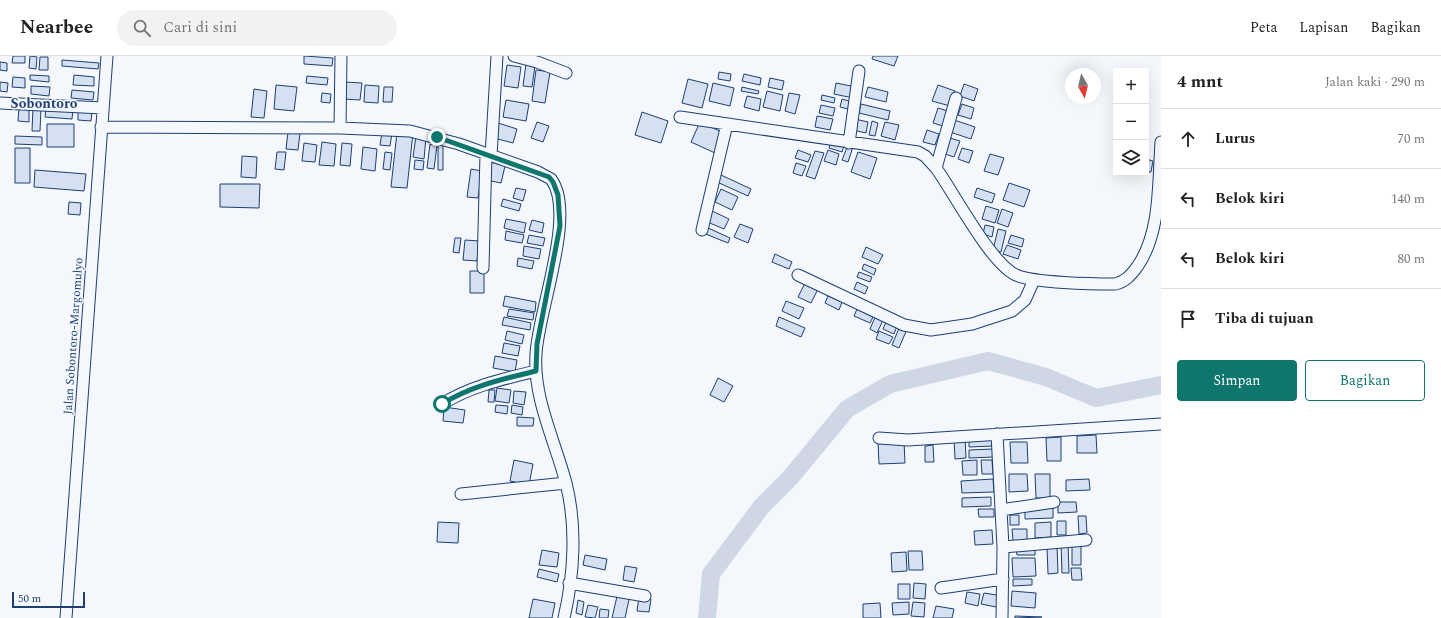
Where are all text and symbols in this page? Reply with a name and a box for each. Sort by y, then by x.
search box [117,10,397,46]
text: Nearbee [20,13,93,42]
text: Cari di sini [163,16,237,39]
icon: search [131,17,153,39]
text: Peta [1250,17,1277,38]
text: Lapisan [1299,17,1348,38]
text: Bagikan [1370,17,1421,38]
north arrow [1065,68,1101,104]
map controls [1113,68,1149,176]
button: + [1113,68,1149,104]
text: 4 mnt [1177,69,1223,95]
text: Jalan kaki · 290 m [1325,72,1425,92]
district label: Sobontoro [10,93,78,114]
button: − [1113,104,1149,140]
text: Lurus [1215,127,1255,150]
route end [428,128,446,146]
icon: ahead [1177,128,1199,150]
text: 70 m [1398,129,1425,149]
button: layers [1113,140,1149,176]
text: Belok kiri [1215,187,1284,210]
icon: left [1177,188,1199,210]
text: 140 m [1391,189,1425,209]
text: Belok kiri [1215,247,1284,270]
icon: left [1177,248,1199,270]
text: 80 m [1398,249,1425,269]
street label: Jalan Sobontoro-Margomulyo [59,257,88,415]
text: Tiba di tujuan [1215,307,1314,330]
icon: arrive [1177,308,1199,330]
button: Simpan [1177,360,1297,401]
button: Bagikan [1305,360,1425,401]
route start [433,395,451,413]
scale bar [12,590,85,609]
text: 50 m [18,590,41,607]

